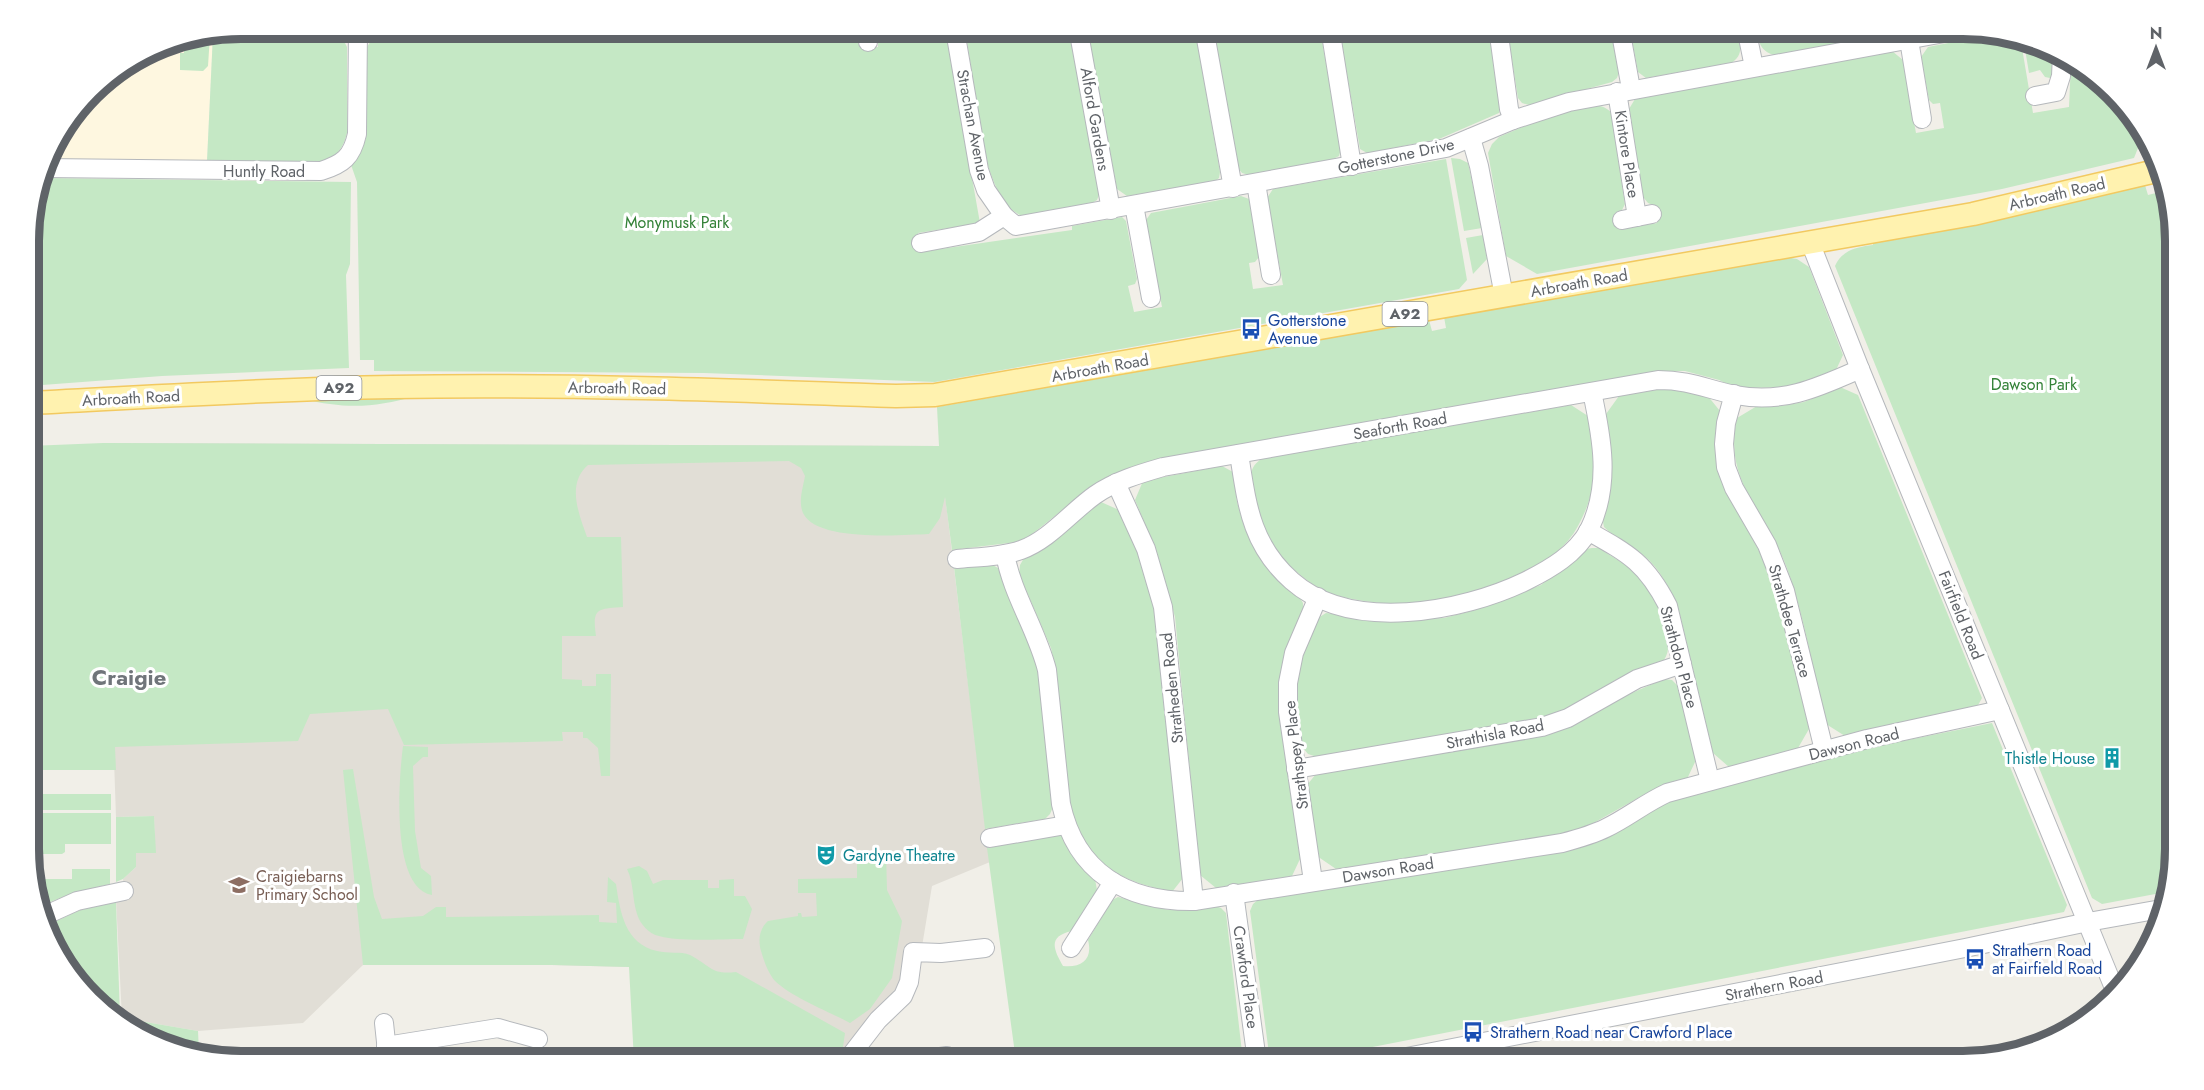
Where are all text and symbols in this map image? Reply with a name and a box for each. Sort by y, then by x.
north arrow [2126,18,2186,78]
text: N [2150,22,2162,45]
street label: Alford Gardens [1075,65,1115,173]
street label: Strachan Avenue [951,68,995,182]
street label: Kintore Place [1609,108,1645,200]
street label: Gotterstone Drive [1336,132,1456,180]
street label: Huntly Road [223,160,305,183]
street label: Arbroath Road [2006,172,2108,216]
park label: Monymusk Park [625,211,730,234]
street label: Arbroath Road [1529,263,1629,303]
road number: A92 [1382,302,1428,326]
place label: Gotterstone Avenue [1268,309,1346,350]
bus stop icon: Gotterstone Avenue [1239,317,1263,341]
street label: Arbroath Road [1050,348,1150,388]
park label: Dawson Park [1991,373,2078,396]
road number: A92 [316,376,362,400]
street label: Arbroath Road [568,376,666,400]
street label: Arbroath Road [81,384,181,412]
street label: Seaforth Road [1351,406,1449,446]
street label: Strathdee Terrace [1763,562,1817,680]
street label: Fairfield Road [1933,567,1989,663]
street label: Strathdon Place [1654,603,1704,711]
street label: Stratheden Road [1155,631,1189,745]
district label: Craigie [92,661,166,693]
street label: Strathspey Place [1278,699,1314,811]
street label: Strathisla Road [1444,713,1546,755]
street label: Dawson Road [1806,722,1902,766]
building icon: Thistle House [2100,746,2124,770]
place label: Thistle House [2005,747,2095,770]
theatre icon: Gardyne Theatre [814,843,838,867]
place label: Gardyne Theatre [843,844,955,867]
street label: Dawson Road [1341,851,1435,889]
place label: Craigiebarns Primary School [256,865,358,906]
school or university icon: Craigiebarns Primary School [227,873,251,897]
street label: Crawford Place [1227,924,1265,1030]
place label: Strathern Road at Fairfield Road [1992,939,2102,980]
bus stop icon: Strathern Road at Fairfield Road [1963,947,1987,971]
street label: Strathern Road [1723,965,1825,1007]
bus stop icon: Strathern Road near Crawford Place [1461,1020,1485,1044]
place label: Strathern Road near Crawford Place [1490,1021,1733,1044]

